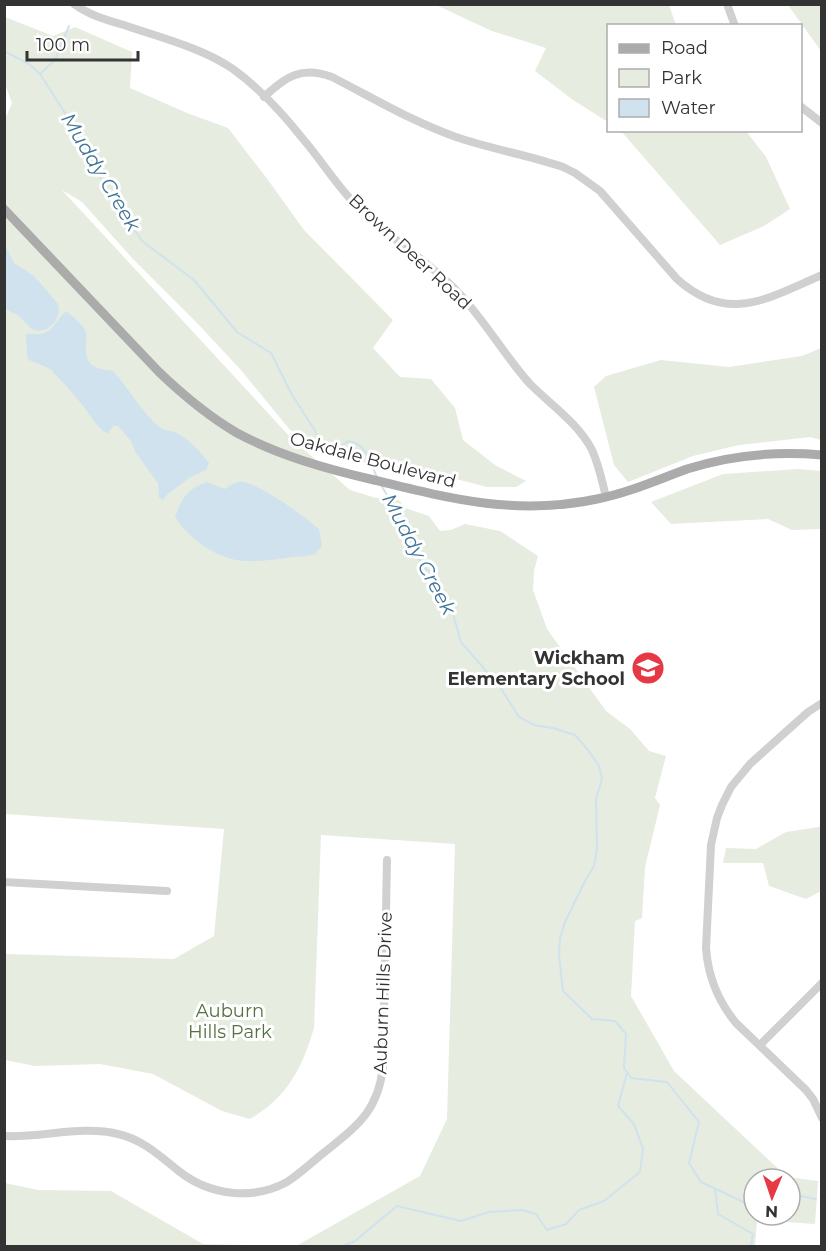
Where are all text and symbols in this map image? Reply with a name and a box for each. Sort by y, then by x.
scale bar [27,24,138,62]
legend [607,24,802,132]
text: 100 m [36,34,90,56]
text: Road [661,37,708,59]
text: Park [661,67,702,89]
text: Water [661,97,716,119]
water label: Muddy Creek [56,108,146,236]
street label: Brown Deer Road [344,189,476,315]
street label: Oakdale Boulevard [288,427,458,493]
water label: Muddy Creek [377,489,462,620]
place label: Wickham Elementary School [448,647,625,690]
school or university icon: Wickham Elementary School [630,650,666,686]
street label: Auburn Hills Drive [369,911,397,1075]
park label: Auburn Hills Park [188,1000,272,1043]
north arrow [742,1167,802,1227]
text: N [765,1202,778,1221]

